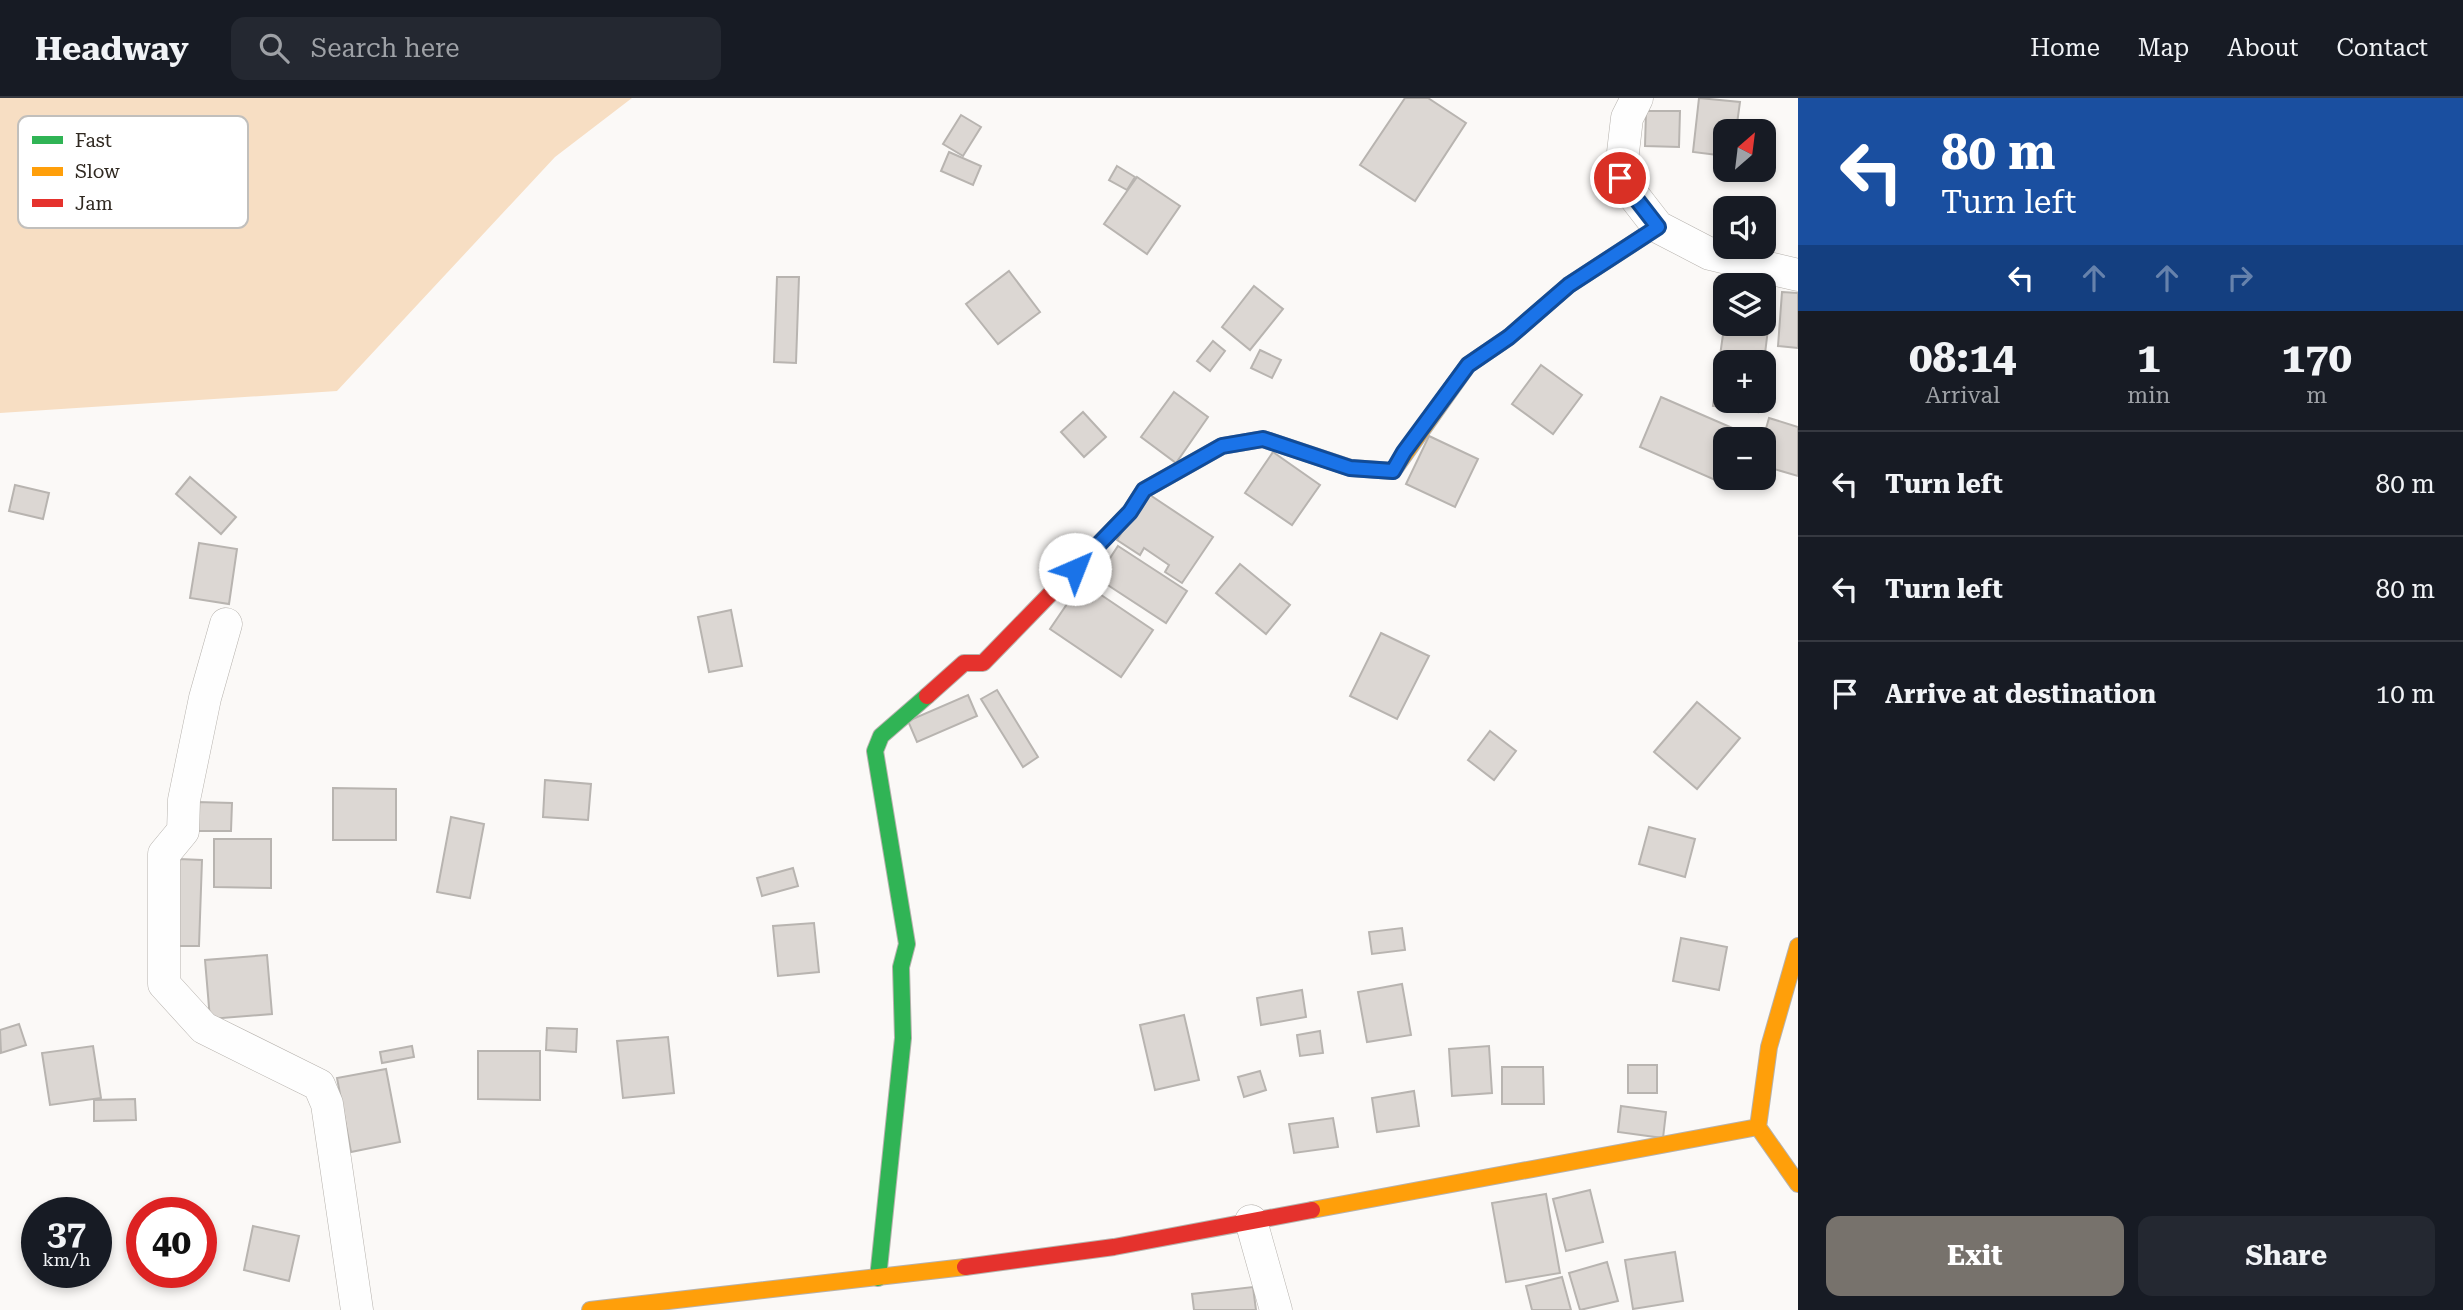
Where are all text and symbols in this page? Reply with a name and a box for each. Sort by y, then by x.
search box [231,17,721,80]
text: Headway [35,29,189,68]
icon: search [255,29,293,67]
text: Search here [311,33,460,63]
text: Home [2030,34,2100,62]
text: Map [2138,34,2189,62]
text: About [2227,34,2298,62]
text: Contact [2336,34,2428,62]
legend [18,116,248,228]
north arrow [1713,119,1776,182]
map controls [1713,119,1776,490]
text: 80 m [1941,124,2056,181]
icon: left [1826,126,1917,217]
text: Fast [75,129,112,152]
pin [1590,148,1650,208]
icon: arrive [1601,159,1639,197]
text: Slow [75,160,120,183]
text: Turn left [1941,183,2076,221]
text: Jam [75,192,113,215]
button: sound [1713,196,1776,259]
icon: left [2002,259,2040,297]
icon: ahead [2075,259,2113,297]
icon: ahead [2148,259,2186,297]
icon: right [2221,259,2259,297]
button: layers [1713,273,1776,336]
text: 08:14 [1909,333,2016,382]
text: 1 [2137,333,2161,382]
text: 170 [2281,333,2352,382]
button: + [1713,350,1776,413]
text: Arrival [1925,382,2000,409]
text: min [2127,382,2170,409]
text: m [2306,382,2327,409]
button: − [1713,427,1776,490]
icon: left [1826,465,1864,503]
text: Turn left [1885,469,2003,499]
text: 80 m [2376,469,2435,499]
position arrow [1038,532,1112,606]
icon: left [1826,570,1864,608]
text: Turn left [1885,574,2003,604]
text: 80 m [2376,574,2435,604]
icon: arrive [1826,675,1864,713]
text: Arrive at destination [1885,679,2156,709]
text: 10 m [2376,679,2435,709]
speed limit sign: 40 [126,1197,217,1288]
text: 37 [47,1213,86,1254]
button: Exit [1826,1216,2124,1296]
button: Share [2138,1216,2435,1296]
text: km/h [42,1249,91,1270]

